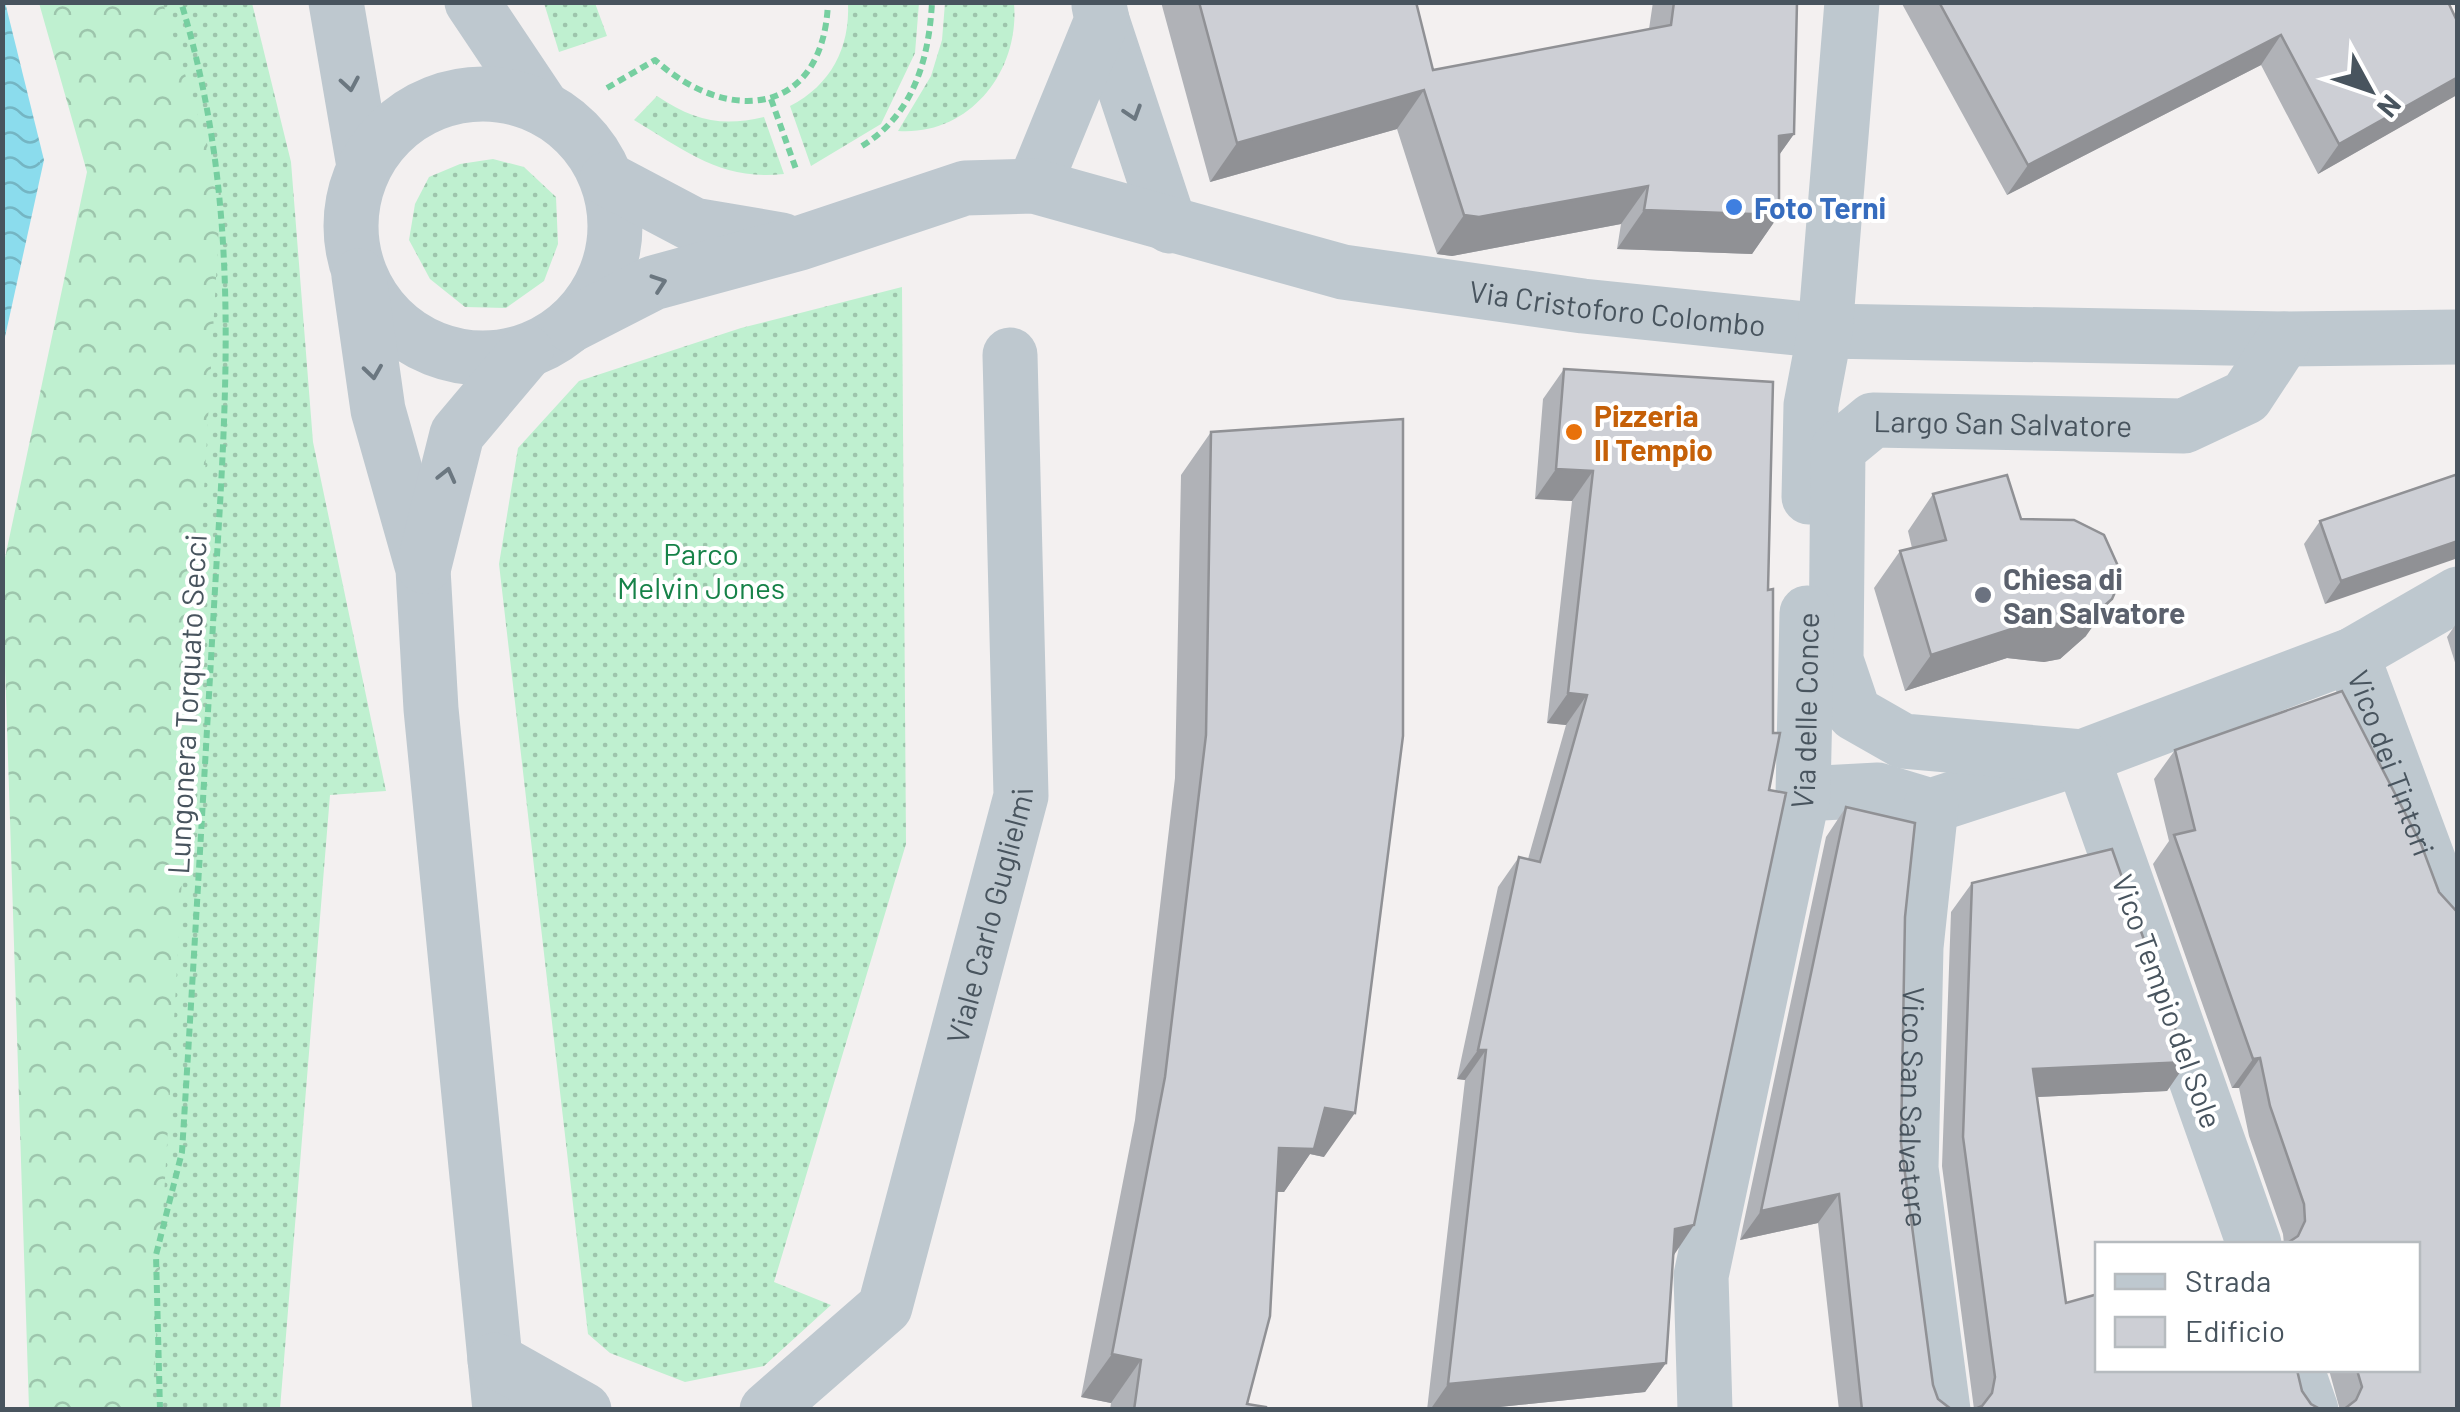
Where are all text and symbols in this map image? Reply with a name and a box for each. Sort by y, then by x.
north arrow [2320,40,2420,140]
one-way arrow [339,76,360,92]
text: N [2371,89,2409,125]
one-way arrow [1121,103,1141,120]
place label: Foto Terni [1754,189,1886,225]
marker: Foto Terni [1723,196,1745,218]
street label: Via Cristoforo Colombo [1467,272,1768,343]
one-way arrow [649,275,667,295]
one-way arrow [361,364,382,381]
place label: Pizzeria Il Tempio [1594,397,1713,467]
street label: Largo San Salvatore [1873,402,2133,443]
marker: Pizzeria Il Tempio [1563,421,1585,443]
one-way arrow [435,467,456,484]
street label: Lungonera Torquato Secci [159,533,213,875]
park label: Parco Melvin Jones [617,535,785,605]
place label: Chiesa di San Salvatore [2003,560,2185,630]
marker: Chiesa di San Salvatore [1972,584,1994,606]
street label: Via delle Conce [1782,612,1825,813]
street label: Vico dei Tintori [2341,665,2443,861]
street label: Viale Carlo Guglielmi [938,787,1039,1047]
street label: Vico Tempio del Sole [2105,869,2231,1133]
street label: Vico San Salvatore [1893,986,1937,1229]
legend [2095,1242,2420,1372]
text: Strada [2185,1262,2271,1298]
text: Edificio [2185,1312,2285,1348]

